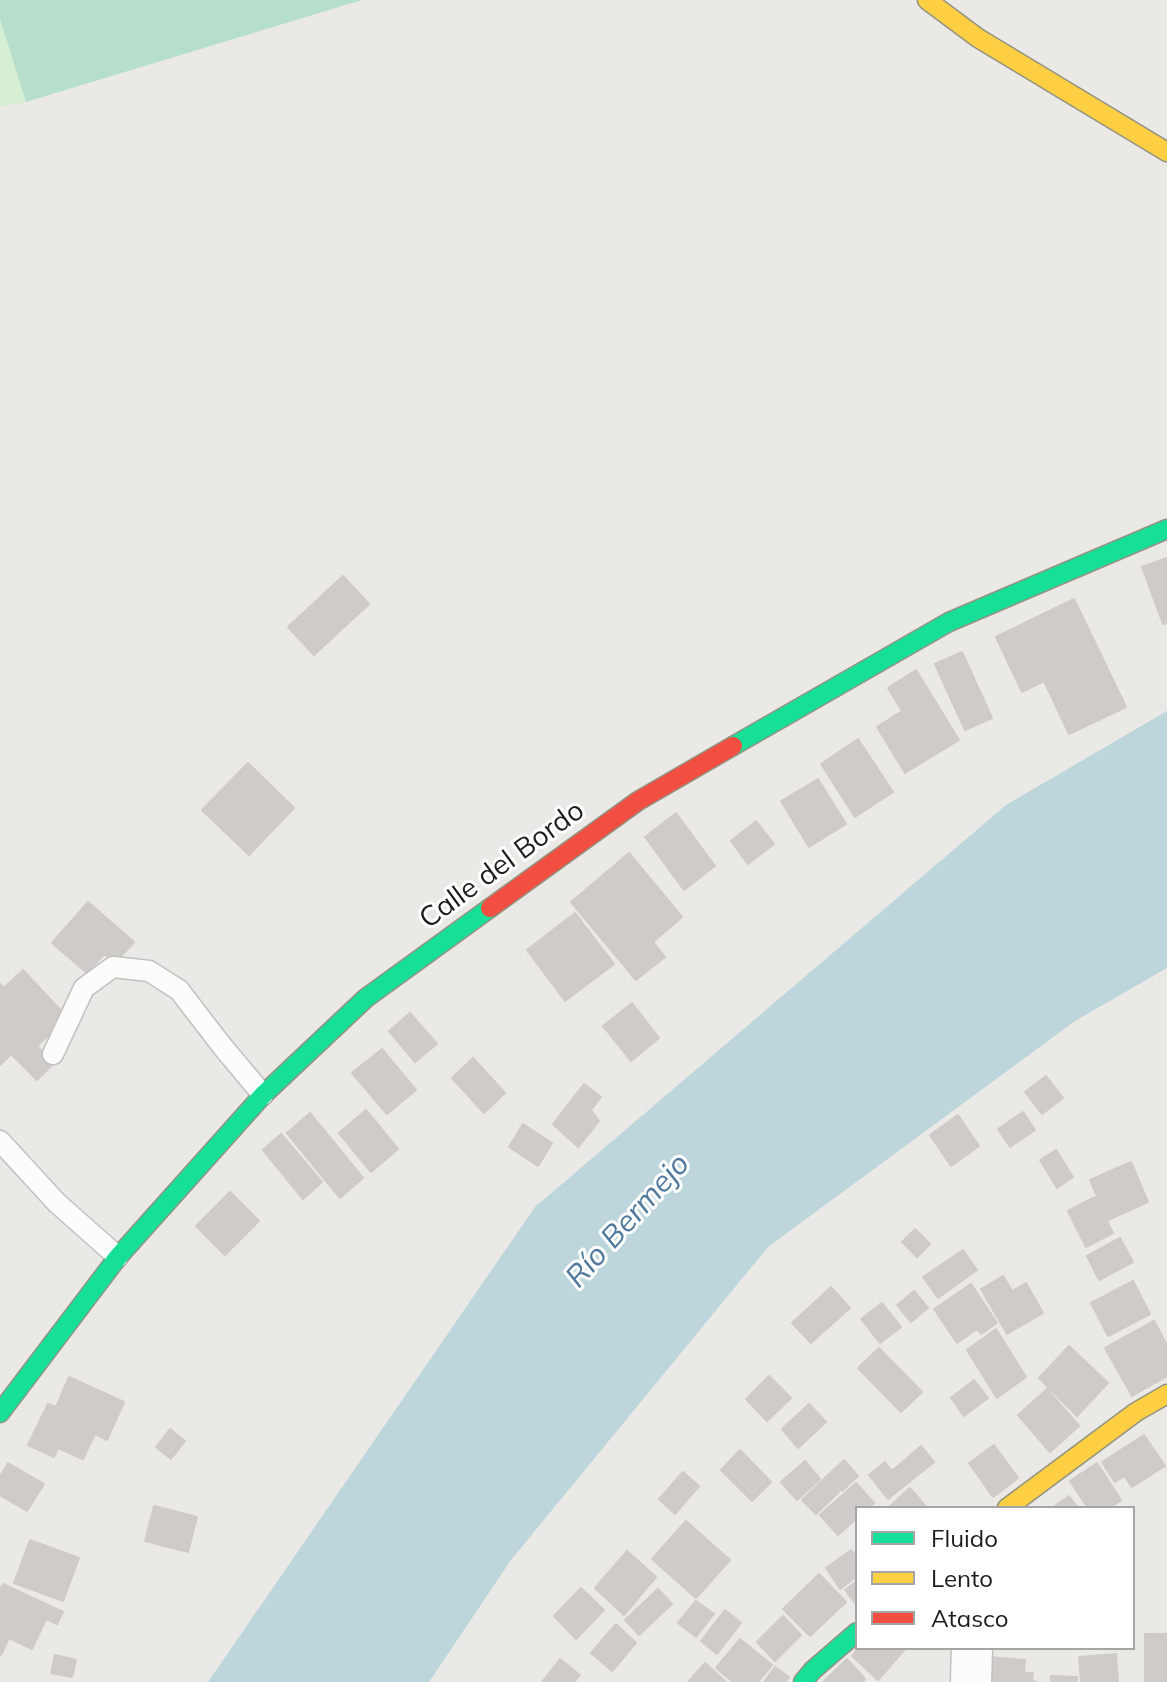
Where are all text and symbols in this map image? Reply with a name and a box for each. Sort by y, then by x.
street label: Calle del Bordo [413,794,591,936]
water label: Río Bermejo [559,1147,697,1295]
legend [855,1506,1135,1650]
text: Fluido [931,1523,998,1553]
text: Lento [931,1563,993,1593]
text: Atasco [931,1603,1008,1633]

